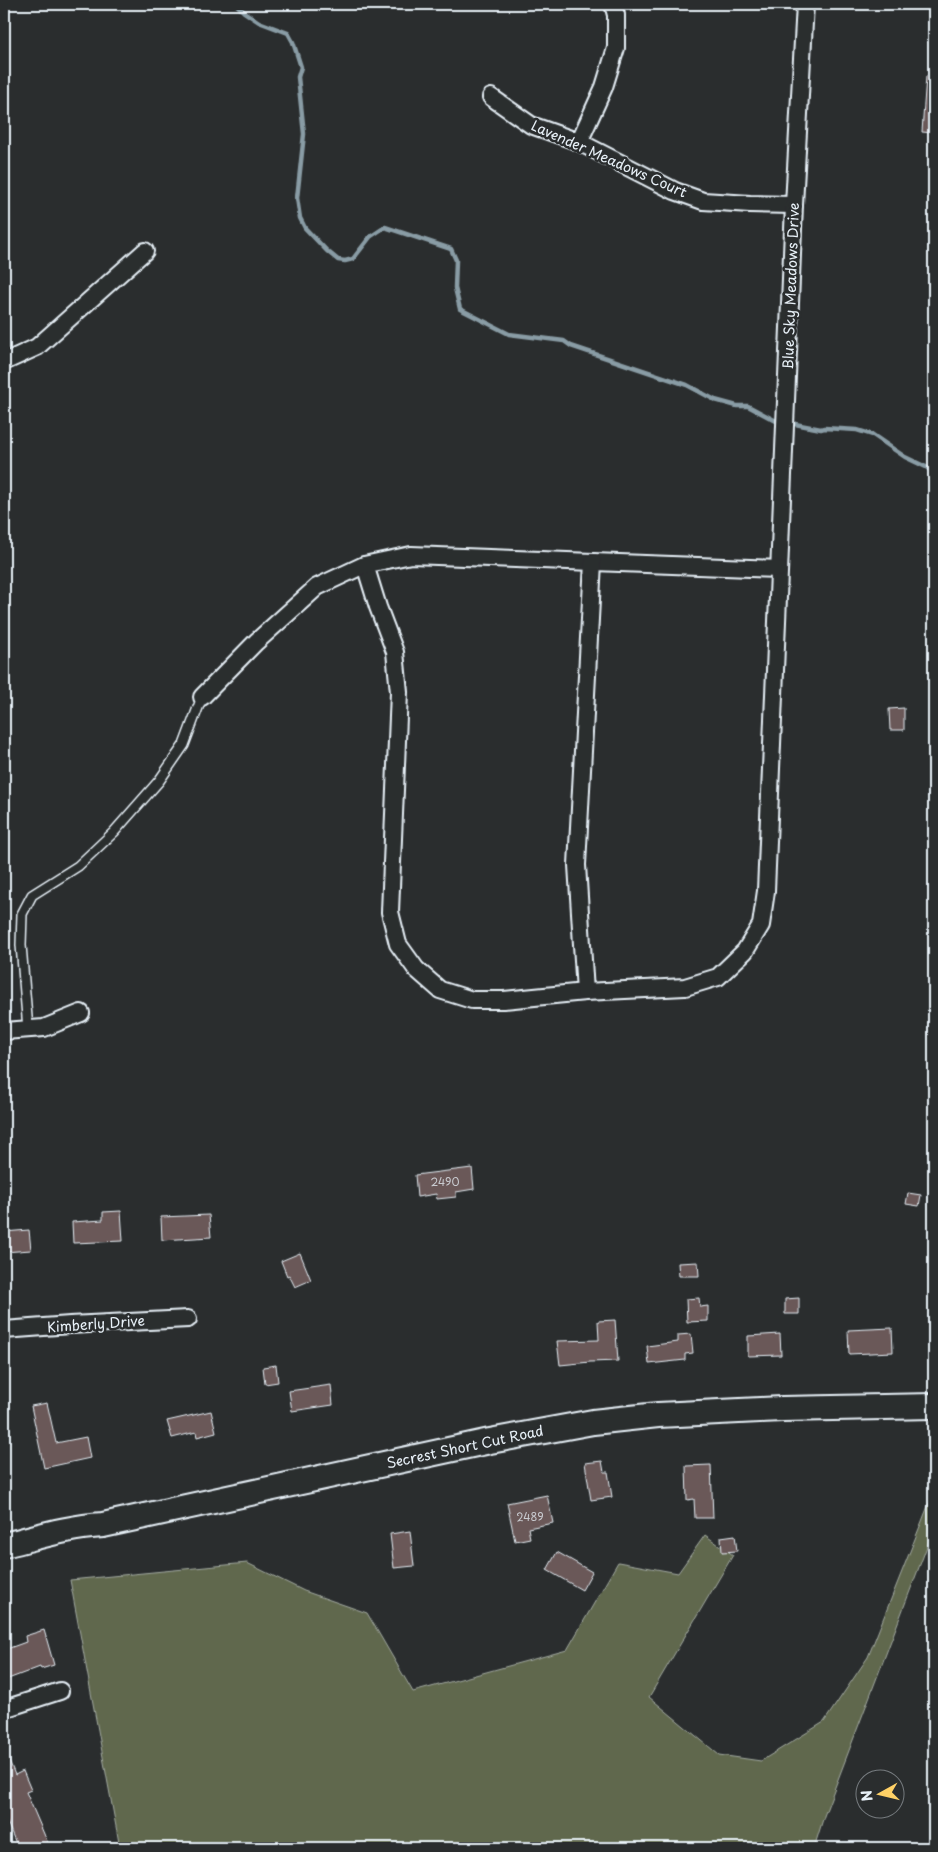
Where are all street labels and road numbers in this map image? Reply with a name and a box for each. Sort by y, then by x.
street label: Lavender Meadows Court [528,115,691,203]
street label: Blue Sky Meadows Drive [777,202,804,370]
street label: Kimberly Drive [46,1310,146,1337]
street label: Secrest Short Cut Road [384,1420,545,1473]

